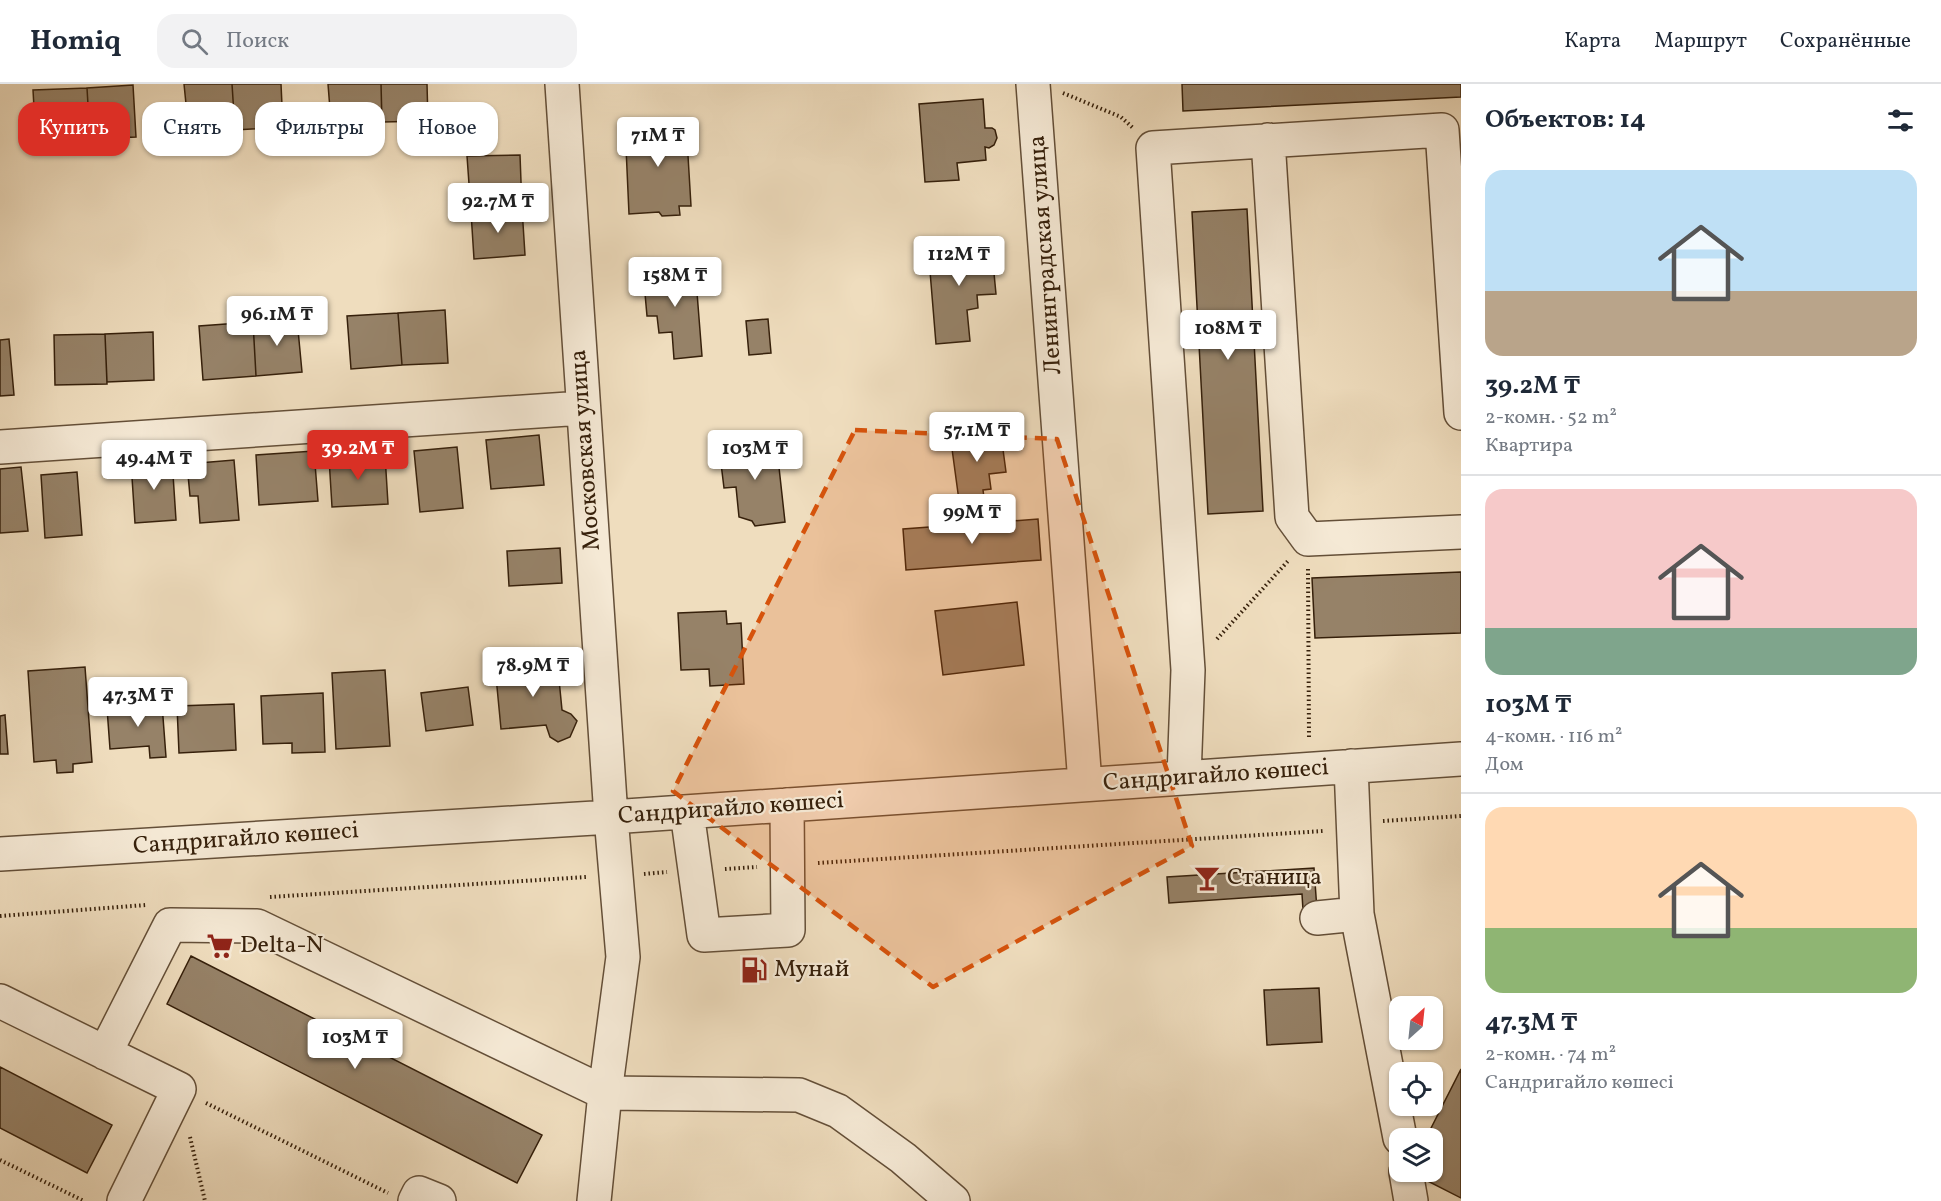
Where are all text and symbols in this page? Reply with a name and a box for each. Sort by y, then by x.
search box [157,14,577,68]
text: Homiq [30,22,121,61]
icon: search [178,25,211,58]
text: Поиск [226,26,289,57]
text: Карта [1564,27,1621,56]
text: Маршрут [1654,27,1747,56]
text: Сохранённые [1780,27,1911,56]
chip: Купить [18,102,130,156]
chip: Снять [142,102,243,156]
chip: Фильтры [255,102,385,156]
chip: Новое [397,102,498,156]
text: Объектов: 14 [1485,102,1646,138]
icon: filters [1884,104,1917,137]
pin: 71M ₸ [616,117,700,168]
text: 71M ₸ [631,122,685,150]
street label: Ленинградская улица [1021,134,1071,376]
pin: 92.7M ₸ [443,183,553,234]
text: 92.7M ₸ [462,188,534,216]
icon: home [1647,209,1755,317]
pin: 112M ₸ [910,236,1008,287]
text: 112M ₸ [928,241,990,269]
pin: 158M ₸ [626,257,724,308]
text: 158M ₸ [643,262,707,290]
pin: 96.1M ₸ [222,296,332,347]
text: 96.1M ₸ [241,301,313,329]
pin: 108M ₸ [1179,310,1277,361]
text: 108M ₸ [1194,315,1262,343]
street label: Московская улица [562,348,610,552]
text: 39.2M ₸ [1485,368,1580,404]
text: 2-комн. · 52 m² [1485,404,1617,432]
pin: 57.1M ₸ [922,412,1032,463]
text: 57.1M ₸ [943,417,1011,445]
pin: 39.2M ₸ [303,430,413,481]
pin: 103M ₸ [706,430,804,481]
text: Квартира [1485,432,1573,460]
text: 39.2M ₸ [321,435,395,463]
text: 103M ₸ [722,435,788,463]
pin: 49.4M ₸ [99,440,209,491]
text: 49.4M ₸ [116,445,192,473]
pin: 99M ₸ [930,494,1014,545]
text: 99M ₸ [943,499,1001,527]
icon: home [1647,528,1755,636]
pin: 78.9M ₸ [478,647,588,698]
text: 78.9M ₸ [497,652,570,680]
pin: 47.3M ₸ [83,677,193,728]
text: 47.3M ₸ [102,682,174,710]
text: 103M ₸ [1485,687,1572,723]
text: 4-комн. · 116 m² [1485,723,1622,751]
street label: Сандригайло көшесі [1102,751,1330,801]
text: Дом [1485,751,1524,779]
street label: Сандригайло көшесі [617,784,845,834]
street label: Сандригайло көшесі [132,814,360,864]
icon: home [1647,846,1755,954]
place label: Станица [1227,861,1322,895]
bar icon: Станица [1192,863,1222,893]
place label: Delta-N [240,929,324,963]
supermarket icon: Delta-N [205,931,235,961]
place label: Мунай [774,953,849,987]
fuel station icon: Мунай [739,955,769,985]
north arrow [1389,996,1443,1050]
map controls [1389,996,1443,1182]
text: 47.3M ₸ [1485,1005,1578,1041]
pin: 103M ₸ [306,1019,404,1070]
text: 103M ₸ [322,1024,388,1052]
text: 2-комн. · 74 m² [1485,1041,1616,1069]
button: locate [1389,1062,1443,1116]
text: Сандригайло көшесі [1485,1069,1674,1097]
button: layers [1389,1128,1443,1182]

